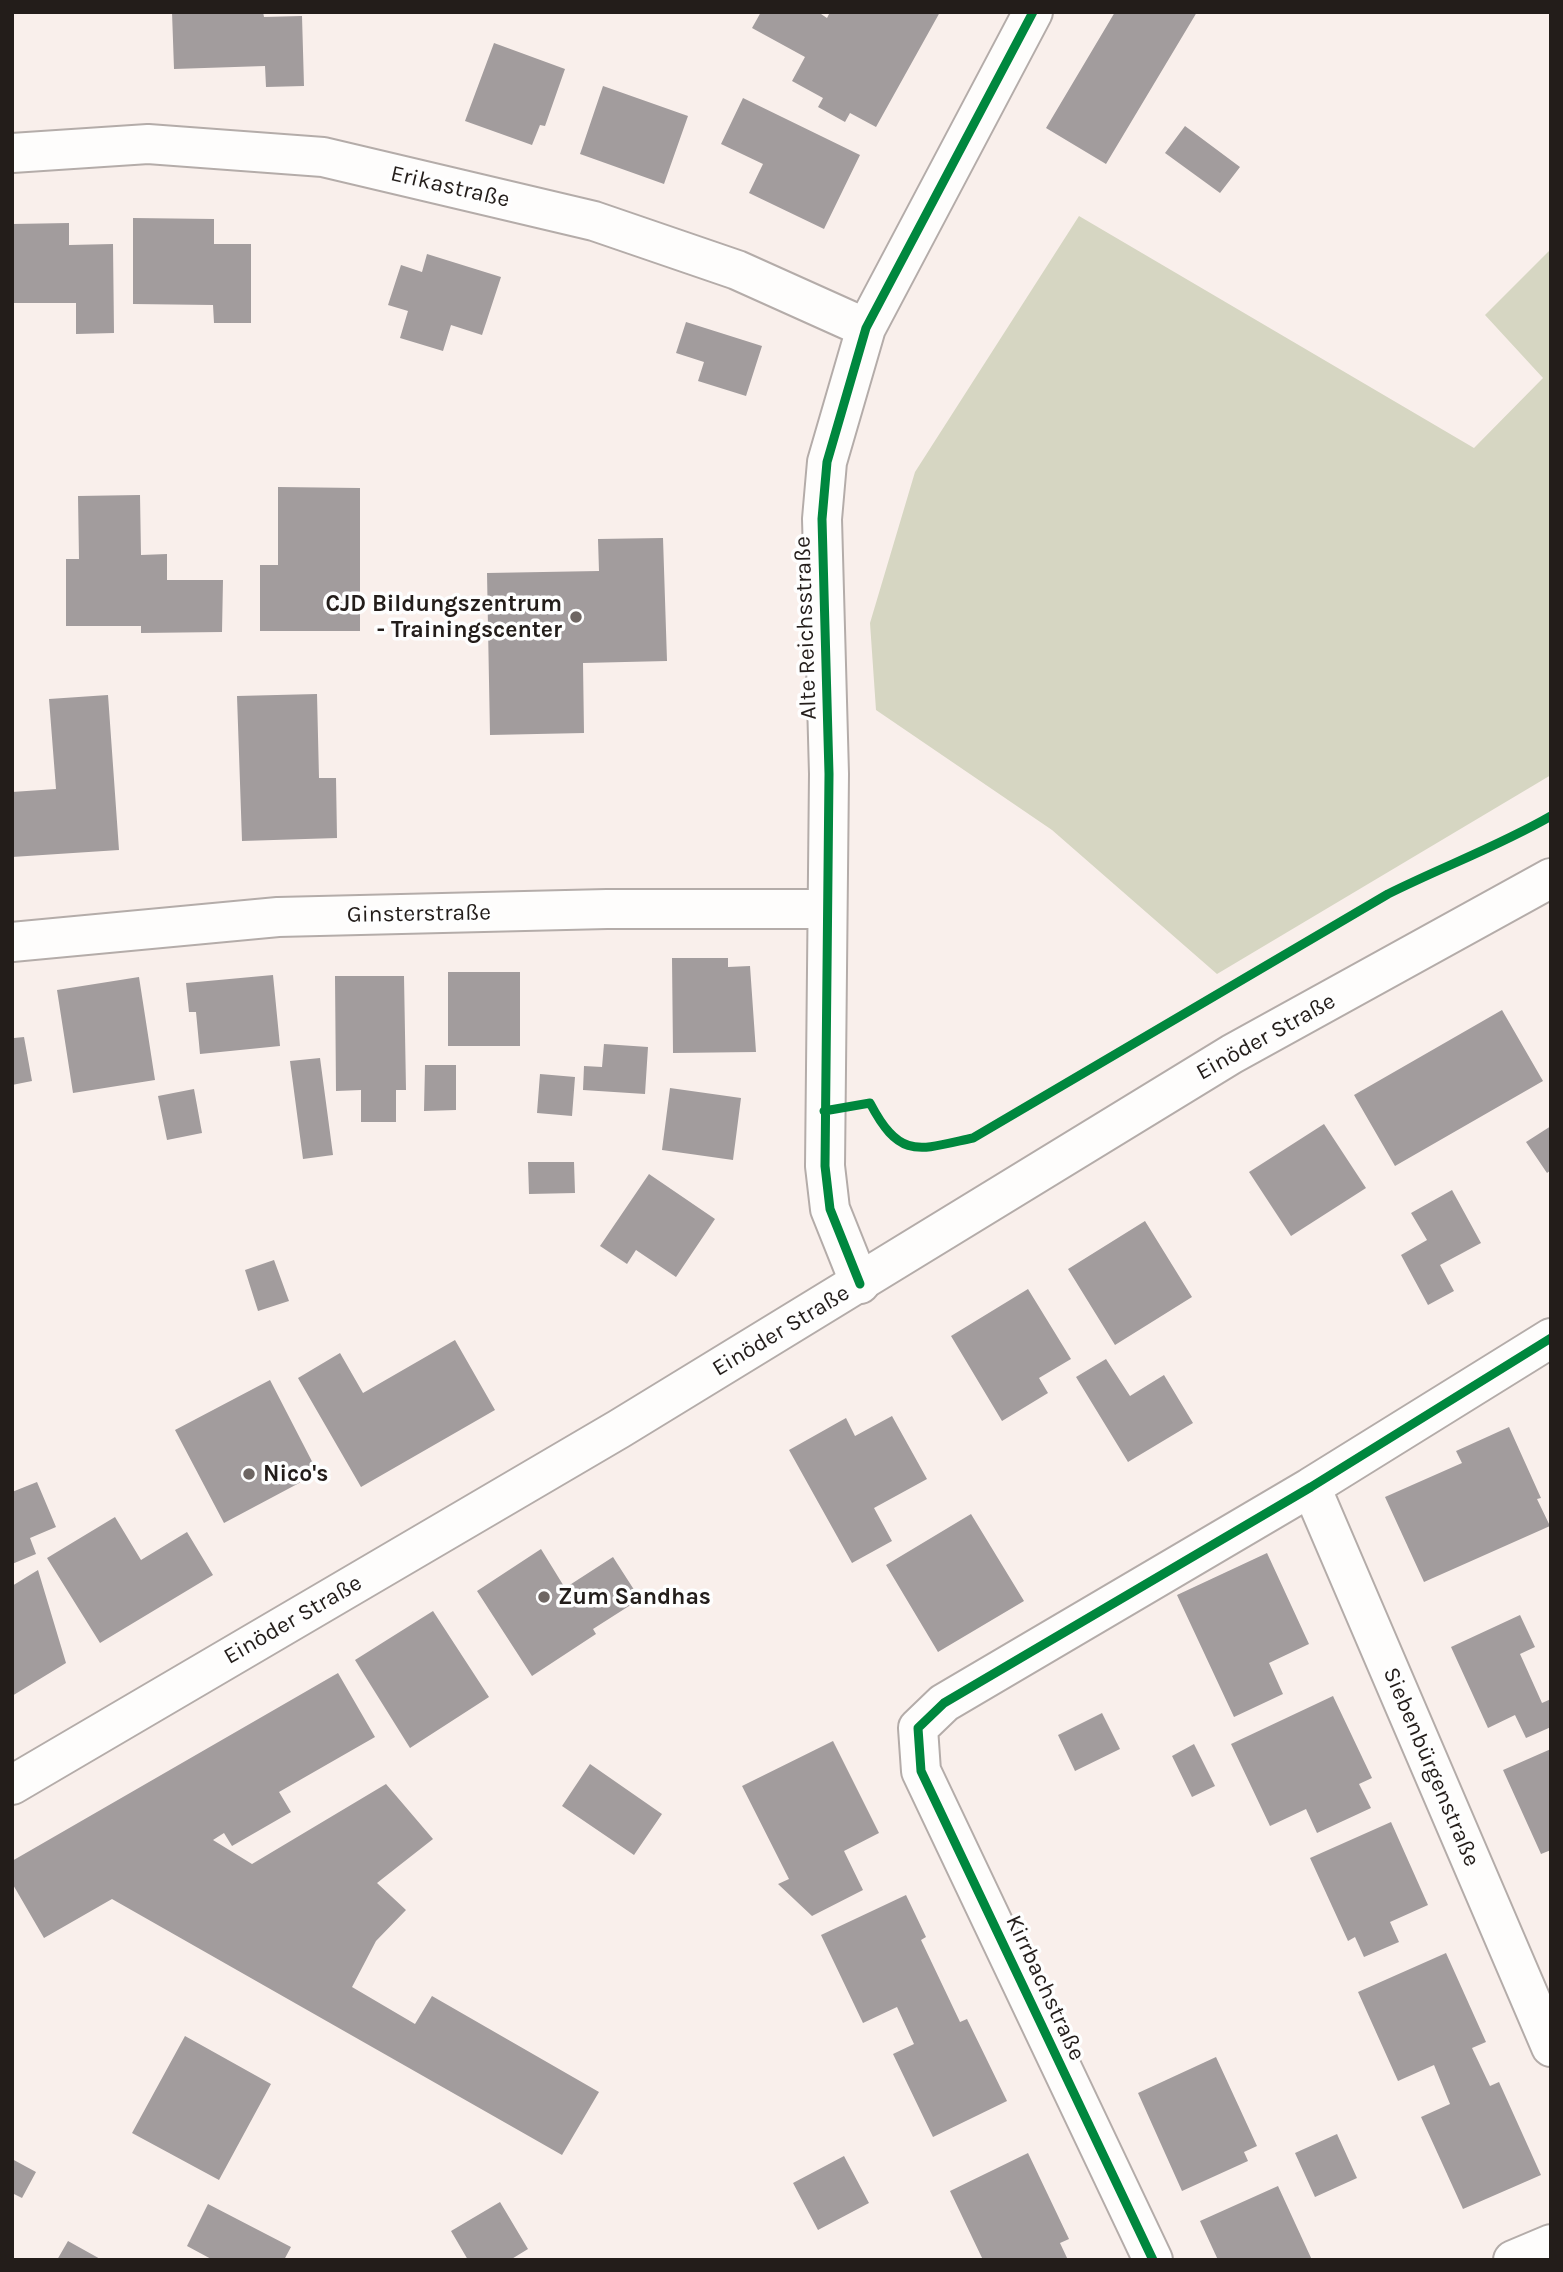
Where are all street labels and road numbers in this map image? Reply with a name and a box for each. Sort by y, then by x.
street label: Erikastraße [388,160,512,214]
street label: Alte Reichsstraße [789,536,823,720]
street label: Ginsterstraße [347,899,491,929]
street label: Einöder Straße [1192,987,1340,1087]
street label: Einöder Straße [708,1279,854,1383]
street label: Einöder Straße [219,1569,367,1671]
street label: Siebenbürgenstraße [1377,1663,1485,1871]
street label: Kirrbachstraße [999,1911,1091,2065]

